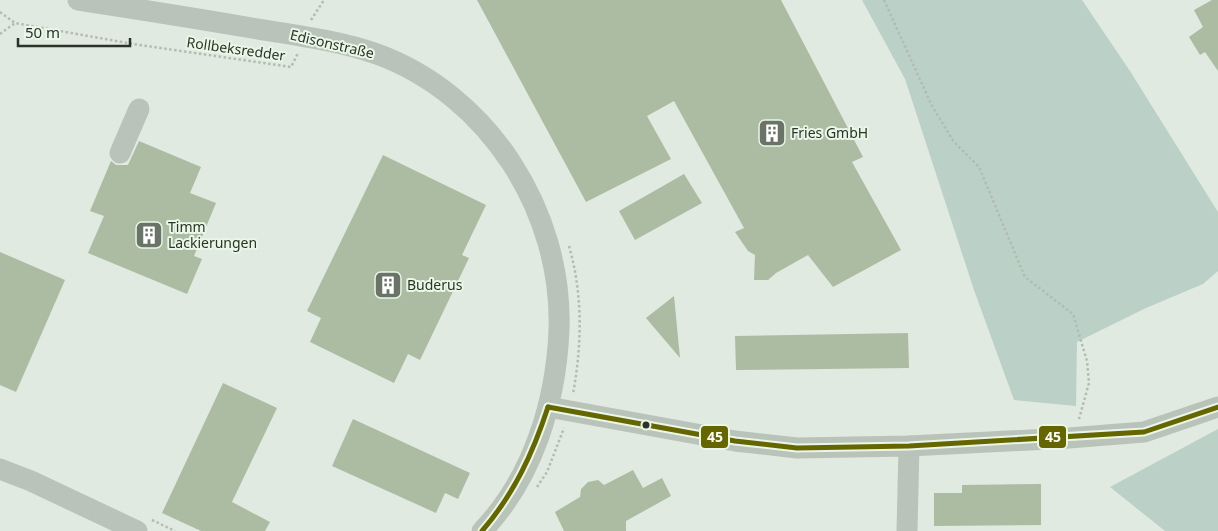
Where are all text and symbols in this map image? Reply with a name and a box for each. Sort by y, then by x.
scale bar [18,15,130,47]
text: 50 m [25,22,60,42]
street label: Edisonstraße [288,25,376,62]
street label: Rollbeksredder [186,32,287,65]
building icon: Fries GmbH [757,118,787,148]
place label: Fries GmbH [791,123,868,142]
place label: Timm Lackierungen [168,217,257,252]
building icon: Timm Lackierungen [134,220,164,250]
building icon: Buderus [373,270,403,300]
place label: Buderus [407,275,463,294]
unlabelled marker [641,420,651,430]
line badge: 45 [700,425,729,449]
line badge: 45 [1038,425,1067,449]
text: 45 [707,427,723,446]
text: 45 [1045,427,1061,446]

